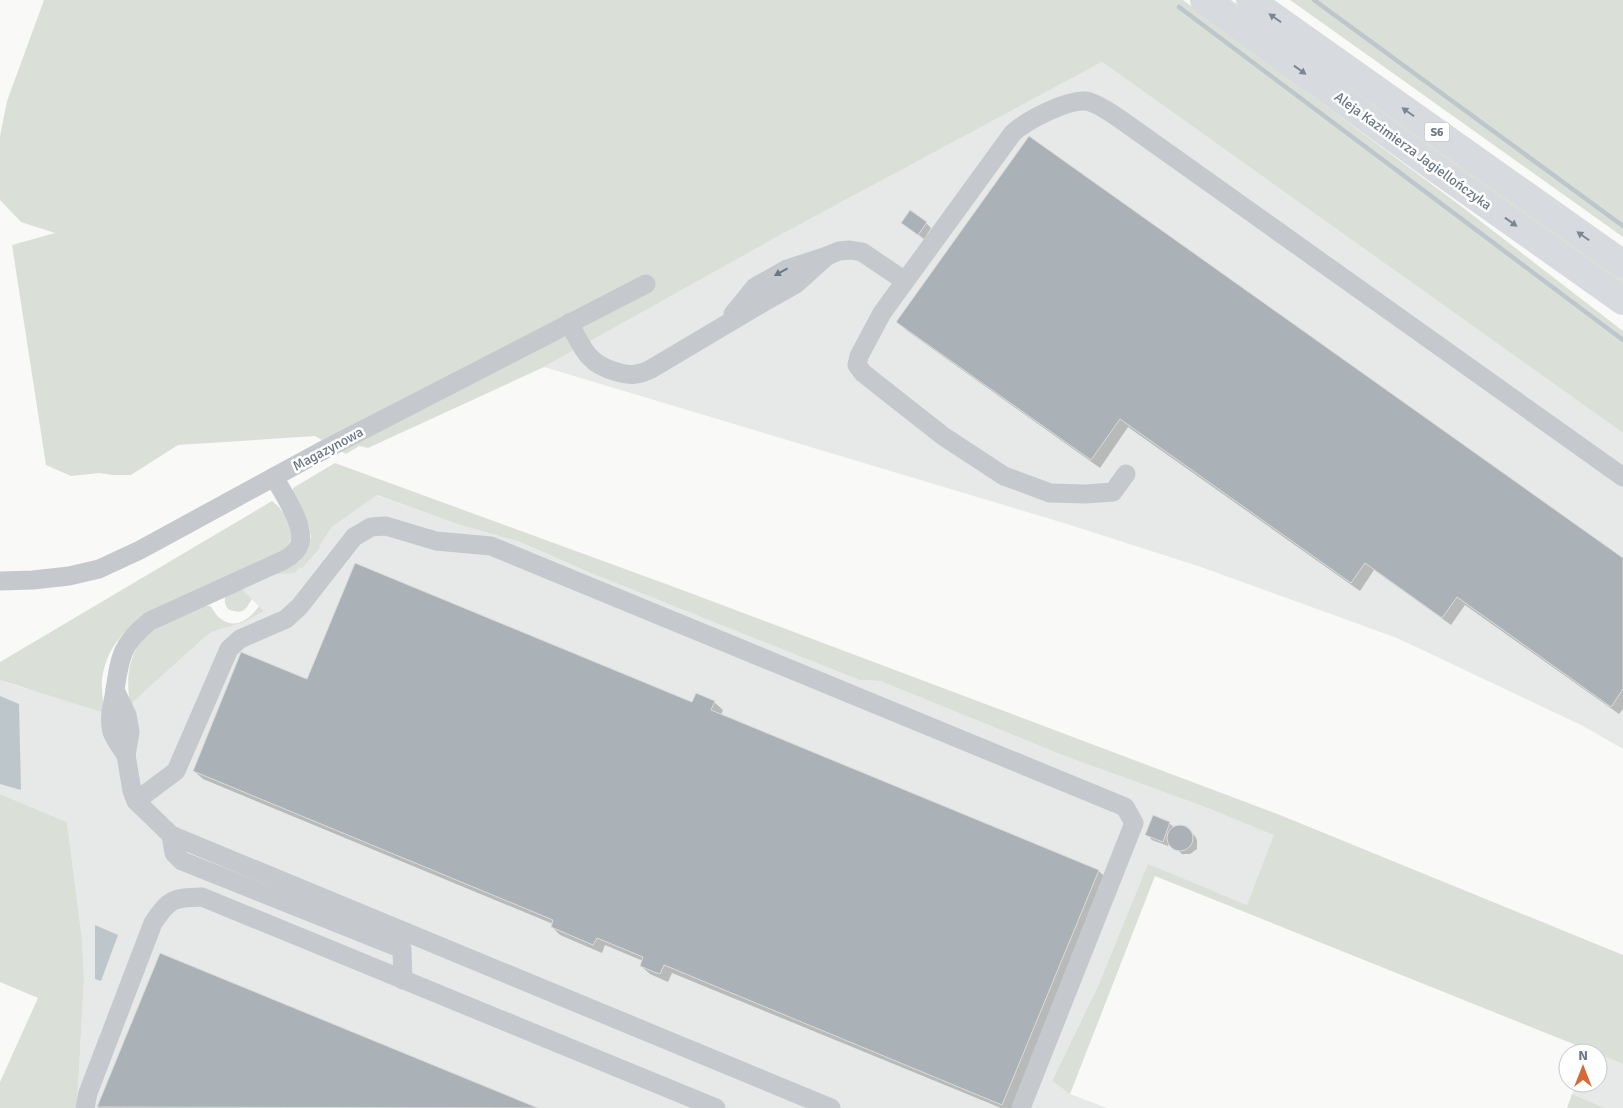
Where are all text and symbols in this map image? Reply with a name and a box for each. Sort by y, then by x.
one-way arrow [1268,13,1282,23]
one-way arrow [1294,65,1307,75]
street label: Aleja Kazimierza Jagiellończyka [1331,88,1495,214]
one-way arrow [1401,107,1415,117]
road number: S6 [1424,122,1450,142]
one-way arrow [1504,217,1518,227]
one-way arrow [1576,231,1590,241]
one-way arrow [775,268,788,277]
street label: Magazynowa [290,423,366,475]
north arrow [1558,1043,1608,1093]
text: N [1578,1047,1588,1064]

